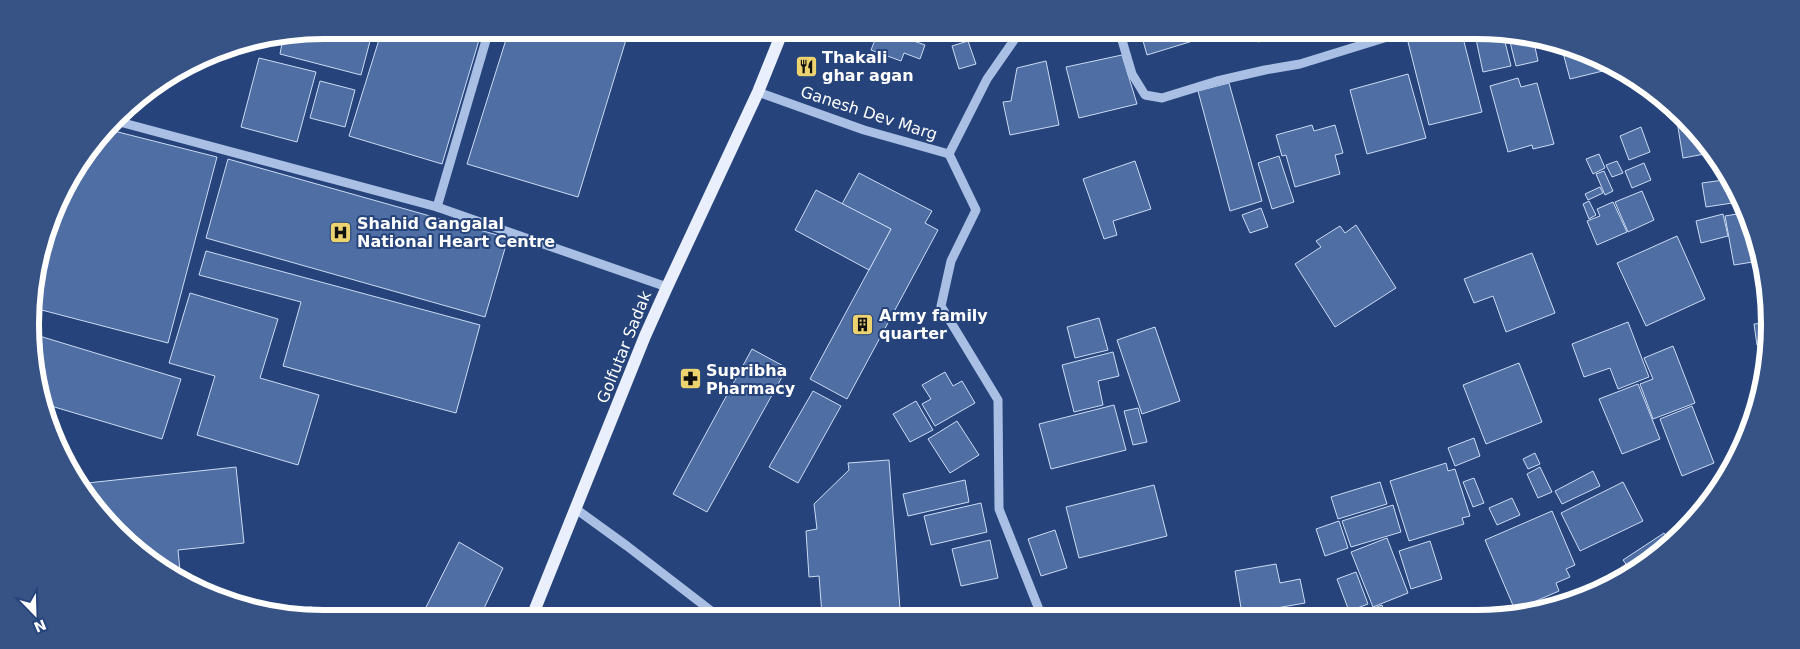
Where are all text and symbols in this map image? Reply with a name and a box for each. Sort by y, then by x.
place label: Thakali ghar agan [822,48,914,85]
restaurant icon: Thakali ghar agan [794,54,818,78]
street label: Ganesh Dev Marg [798,82,940,144]
place label: Shahid Gangalal National Heart Centre [357,214,555,251]
hospital icon: Shahid Gangalal National Heart Centre [329,220,353,244]
street label: Golfutar Sadak [593,287,655,406]
place label: Army family quarter [879,306,988,343]
building icon: Army family quarter [851,312,875,336]
place label: Supribha Pharmacy [706,361,796,398]
pharmacy icon: Supribha Pharmacy [678,367,702,391]
north arrow [10,589,60,639]
text: N [32,616,49,636]

